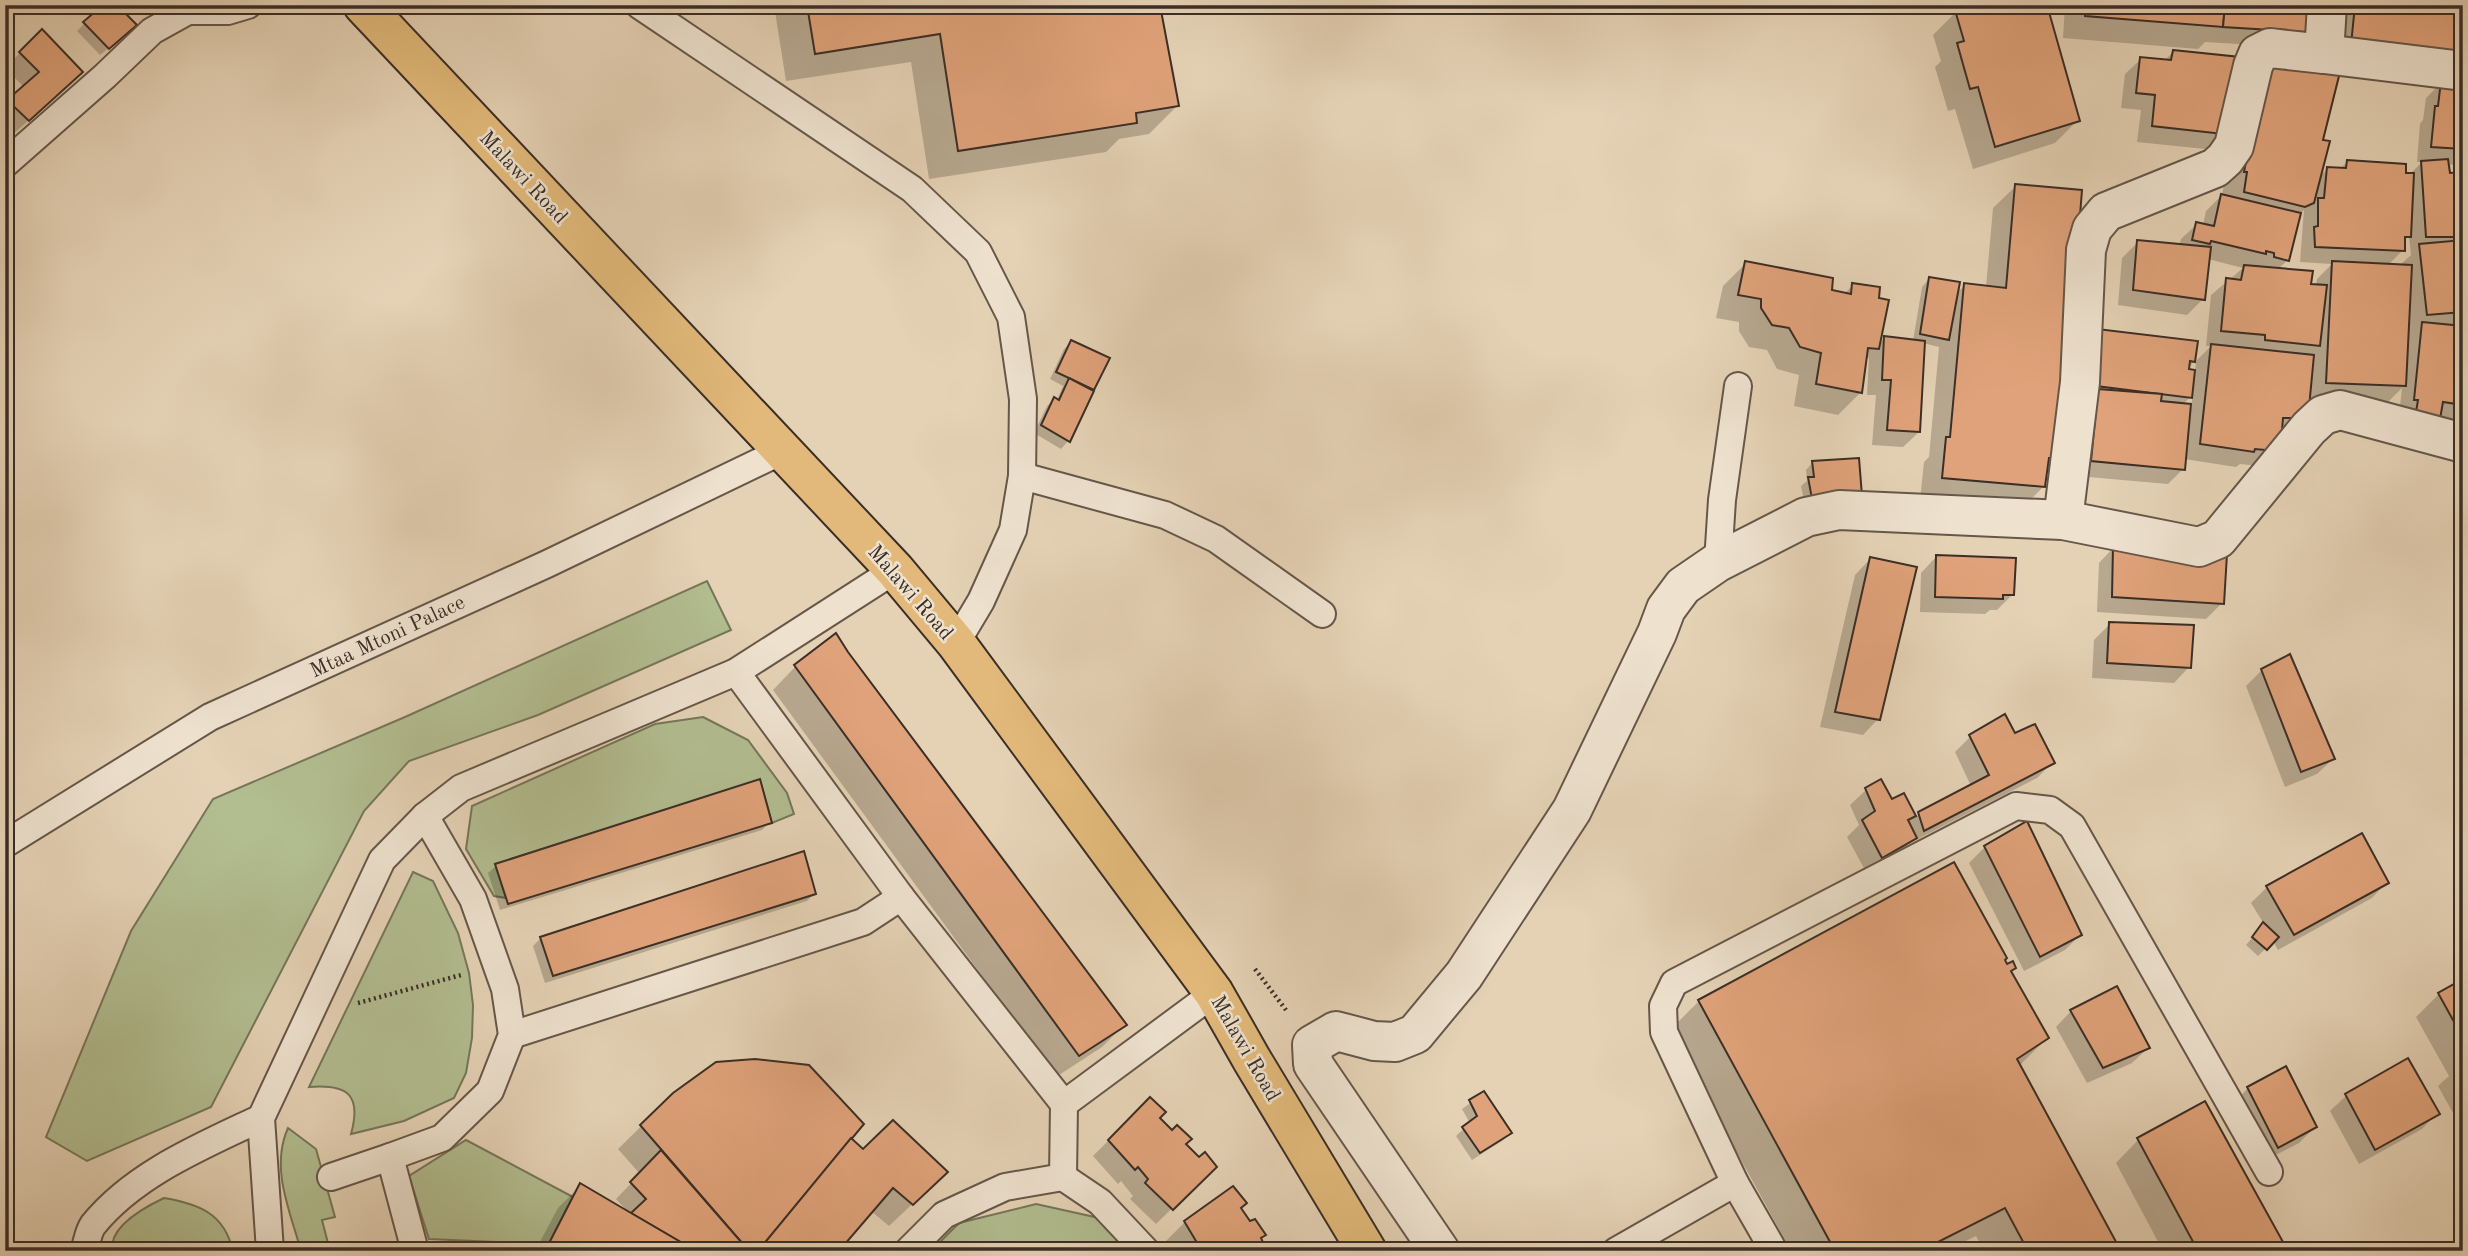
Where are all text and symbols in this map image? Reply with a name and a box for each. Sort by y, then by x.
street label: Malawi Road [475,128,571,228]
street label: Malawi Road [863,542,957,644]
street label: Mtaa Mtoni Palace [307,592,468,682]
street label: Malawi Road [1206,992,1283,1105]

